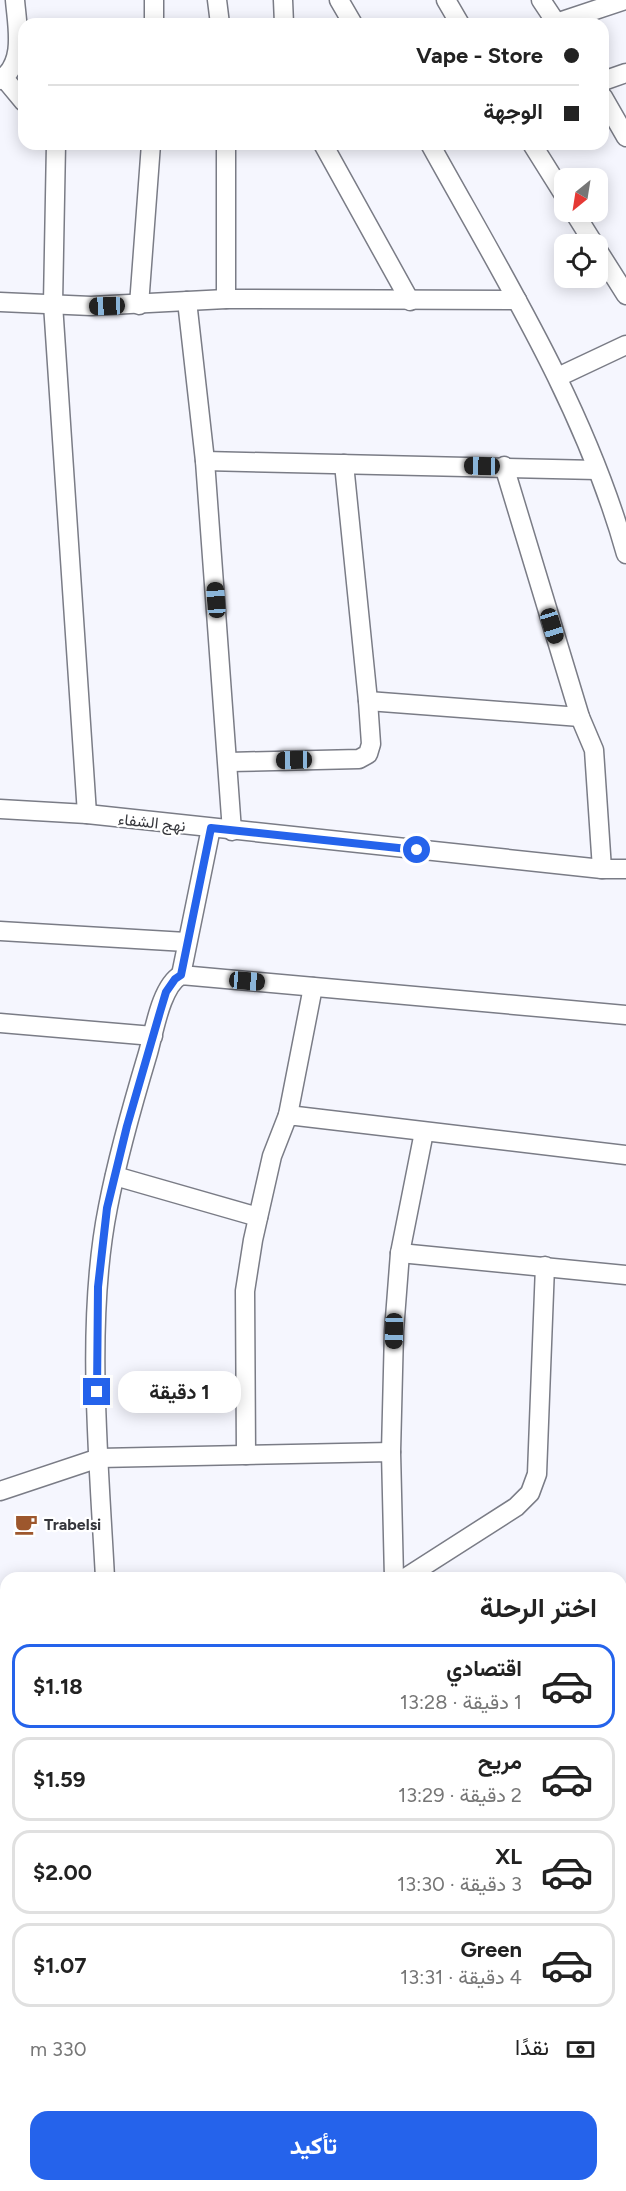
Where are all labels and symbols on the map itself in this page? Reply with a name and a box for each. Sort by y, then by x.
north arrow [554,168,608,222]
car [89,296,125,316]
car [464,457,500,475]
car [206,581,226,619]
car [538,606,566,646]
car [276,751,312,769]
street label: نهج الشفاء [117,809,187,837]
route start [403,836,430,863]
car [228,970,266,992]
car [385,1313,403,1349]
callout: 1 دقيقة [118,1371,241,1413]
route end [83,1378,110,1405]
cafe icon: Trabelsi [13,1511,39,1537]
place label: Trabelsi [44,1515,101,1534]

